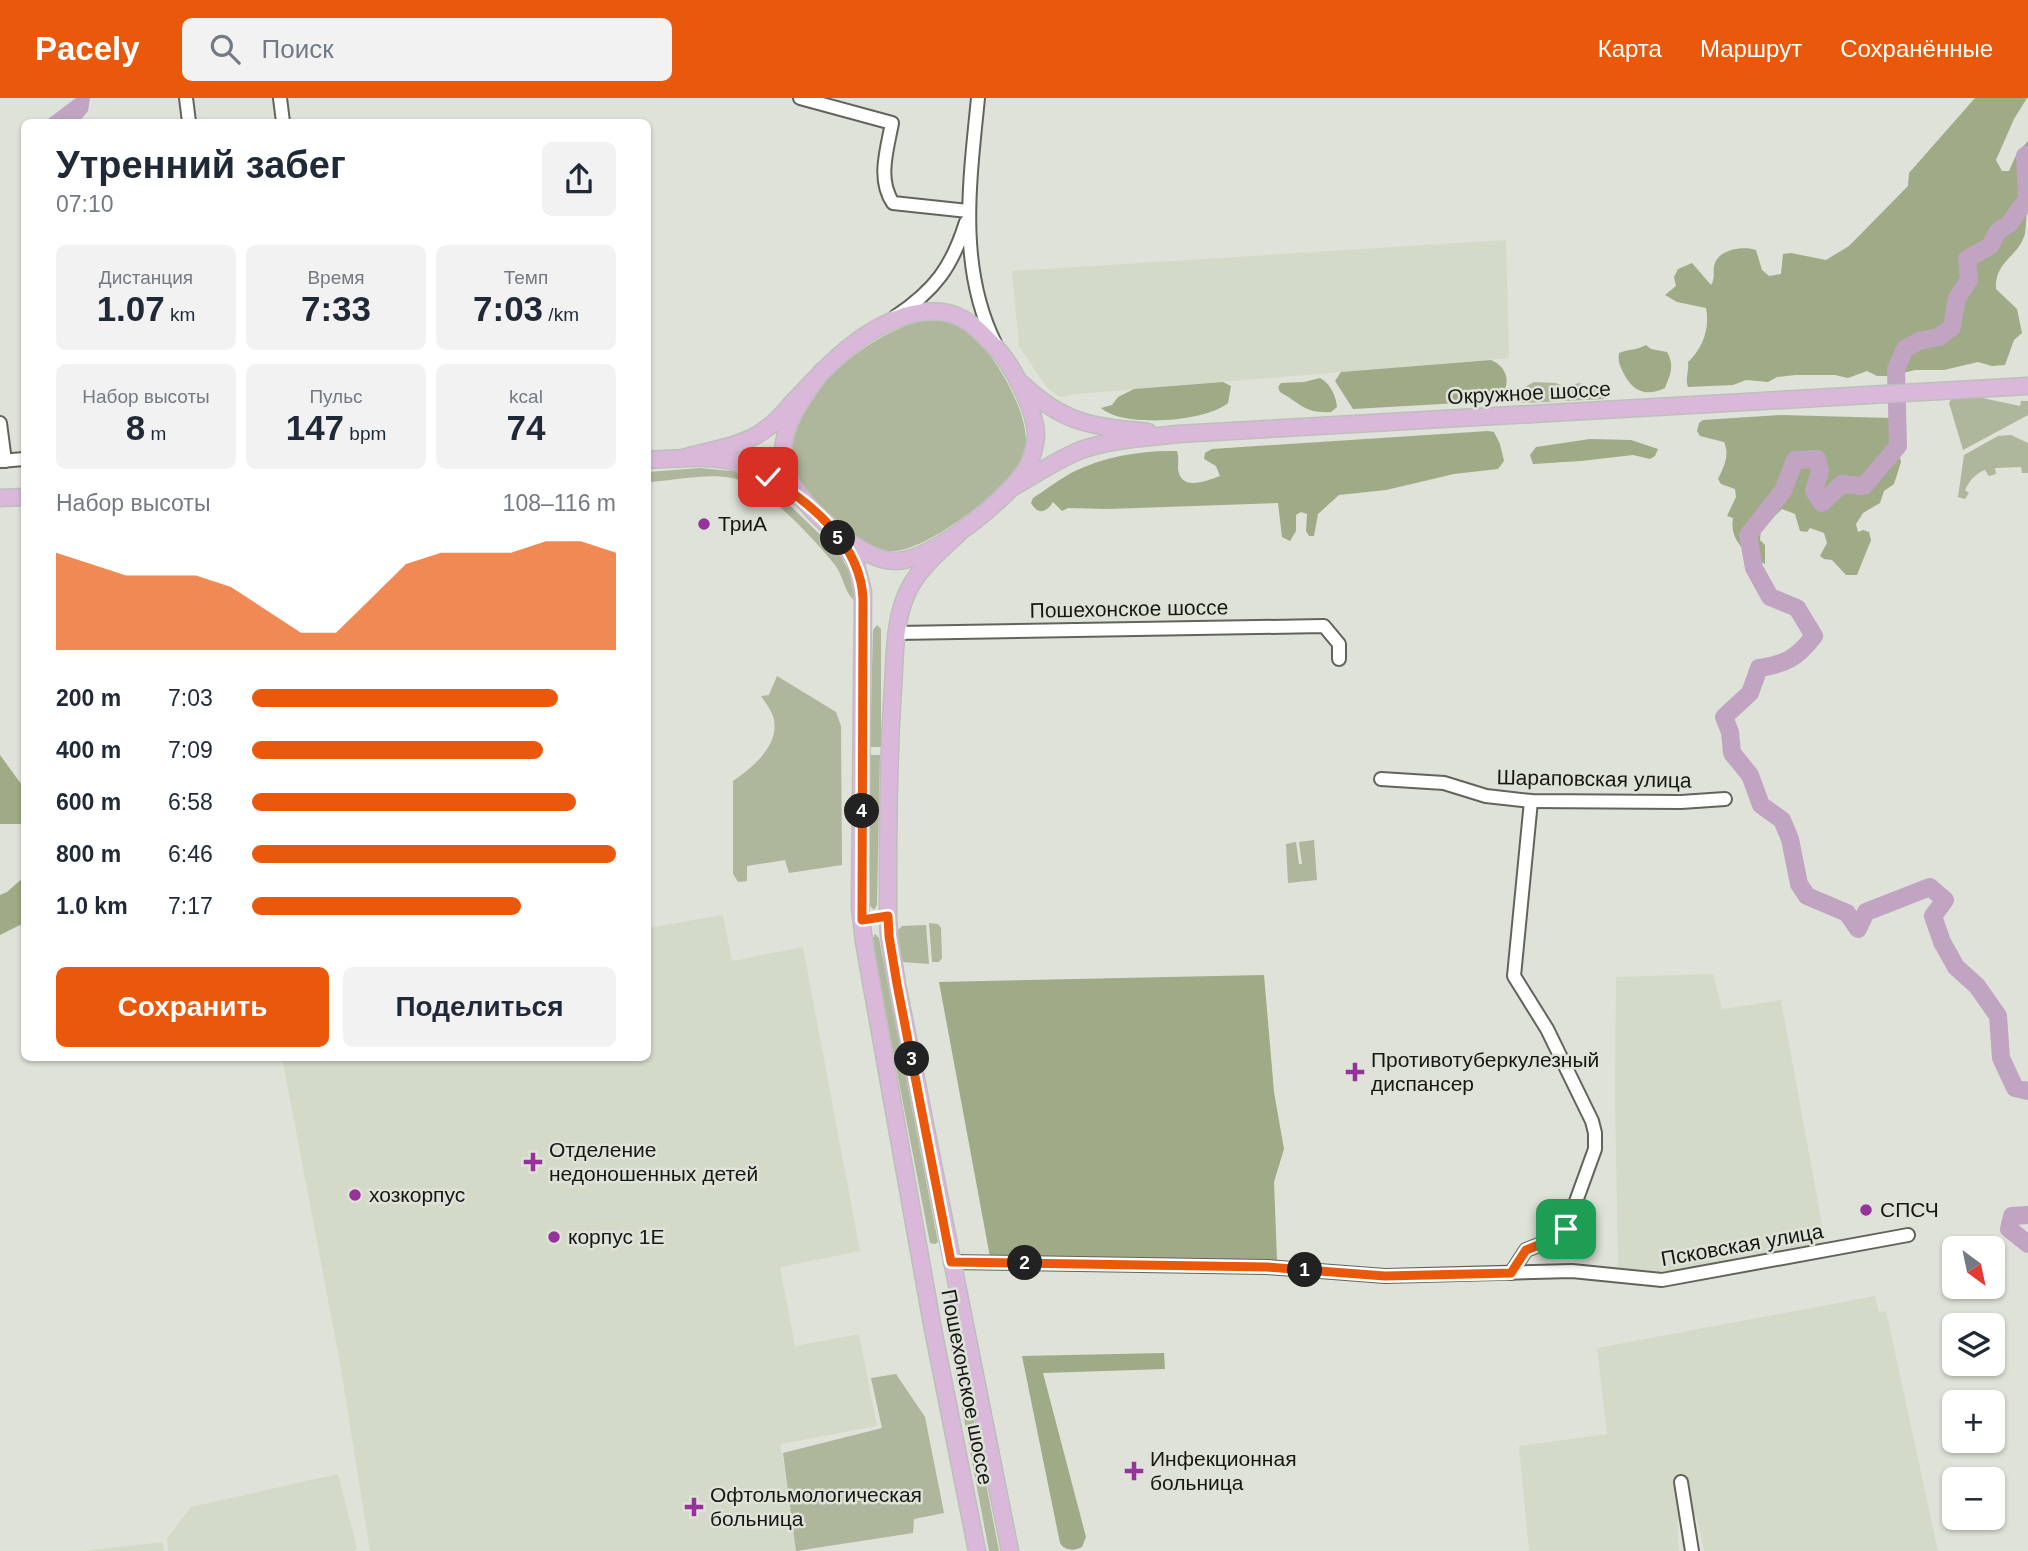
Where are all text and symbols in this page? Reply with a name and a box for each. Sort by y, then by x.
search box [182,18,672,81]
text: Pacely [35,30,140,67]
icon: search [206,30,244,68]
text: Поиск [262,34,334,64]
text: Карта [1598,35,1662,62]
text: Маршрут [1700,35,1802,62]
text: Сохранённые [1840,35,1993,62]
button: share [542,142,616,216]
text: Утренний забег [56,144,346,186]
text: 07:10 [56,191,114,217]
text: Дистанция [99,267,193,288]
text: Время [307,267,365,288]
text: Темп [504,267,548,288]
text: 1.07 [97,289,165,328]
text: 7:33 [301,289,371,328]
text: 7:03 [473,289,543,328]
text: km [165,304,195,325]
text: /km [543,304,579,325]
street label: Окружное шоссе [1447,377,1611,408]
text: Набор высоты [82,386,210,407]
text: Пульс [309,386,363,407]
text: kcal [509,386,543,407]
text: 8 [126,408,145,447]
text: 147 [286,408,344,447]
text: 74 [507,408,545,447]
text: m [145,423,166,444]
text: bpm [344,423,386,444]
pin [738,447,798,507]
icon: check [749,458,787,496]
text: Набор высоты [56,490,210,516]
text: 108–116 m [503,490,616,516]
place label: ТриА [718,512,767,535]
marker: ТриА [696,516,712,532]
pin: 5 [820,520,856,556]
text: 5 [832,527,843,548]
street label: Пошехонское шоссе [1029,595,1229,622]
text: 200 m [56,685,121,711]
text: 7:03 [168,685,213,711]
text: 400 m [56,737,121,763]
text: 7:09 [168,737,213,763]
street label: Шараповская улица [1496,765,1692,792]
text: 600 m [56,789,121,815]
text: 6:58 [168,789,213,815]
pin: 4 [844,794,880,828]
text: 4 [856,800,867,821]
text: 800 m [56,841,121,867]
text: 6:46 [168,841,213,867]
text: 1.0 km [56,893,128,919]
text: 7:17 [168,893,213,919]
button: Сохранить [56,967,329,1047]
button: Поделиться [343,967,616,1047]
pin: 3 [894,1042,930,1076]
text: 3 [906,1048,917,1069]
place label: Противотуберкулезный диспансер [1371,1048,1599,1095]
marker: Противотуберкулезный диспансер [1345,1062,1365,1082]
place label: Отделение недоношенных детей [549,1138,758,1185]
marker: Отделение недоношенных детей [523,1152,543,1172]
place label: хозкорпус [369,1183,465,1206]
marker: хозкорпус [347,1187,363,1203]
place label: СПСЧ [1880,1198,1939,1221]
pin [1536,1199,1596,1259]
marker: СПСЧ [1858,1202,1874,1218]
icon: arrive [1547,1210,1585,1248]
street label: Псковская улица [1659,1219,1825,1270]
place label: корпус 1Е [568,1225,664,1248]
marker: корпус 1Е [546,1229,562,1245]
north arrow [1942,1236,2006,1298]
map controls [1942,1236,2005,1530]
pin: 2 [1007,1246,1042,1280]
text: 2 [1019,1252,1030,1273]
pin: 1 [1288,1252,1322,1288]
text: 1 [1299,1259,1310,1280]
street label: Пошехонское шоссе [937,1287,998,1487]
button: layers [1942,1313,2005,1376]
button: + [1942,1390,2005,1453]
place label: Инфекционная больница [1150,1447,1297,1494]
marker: Инфекционная больница [1124,1461,1144,1481]
button: − [1942,1467,2005,1530]
place label: Офтольмологическая больница [710,1483,922,1530]
marker: Офтольмологическая больница [684,1497,704,1517]

